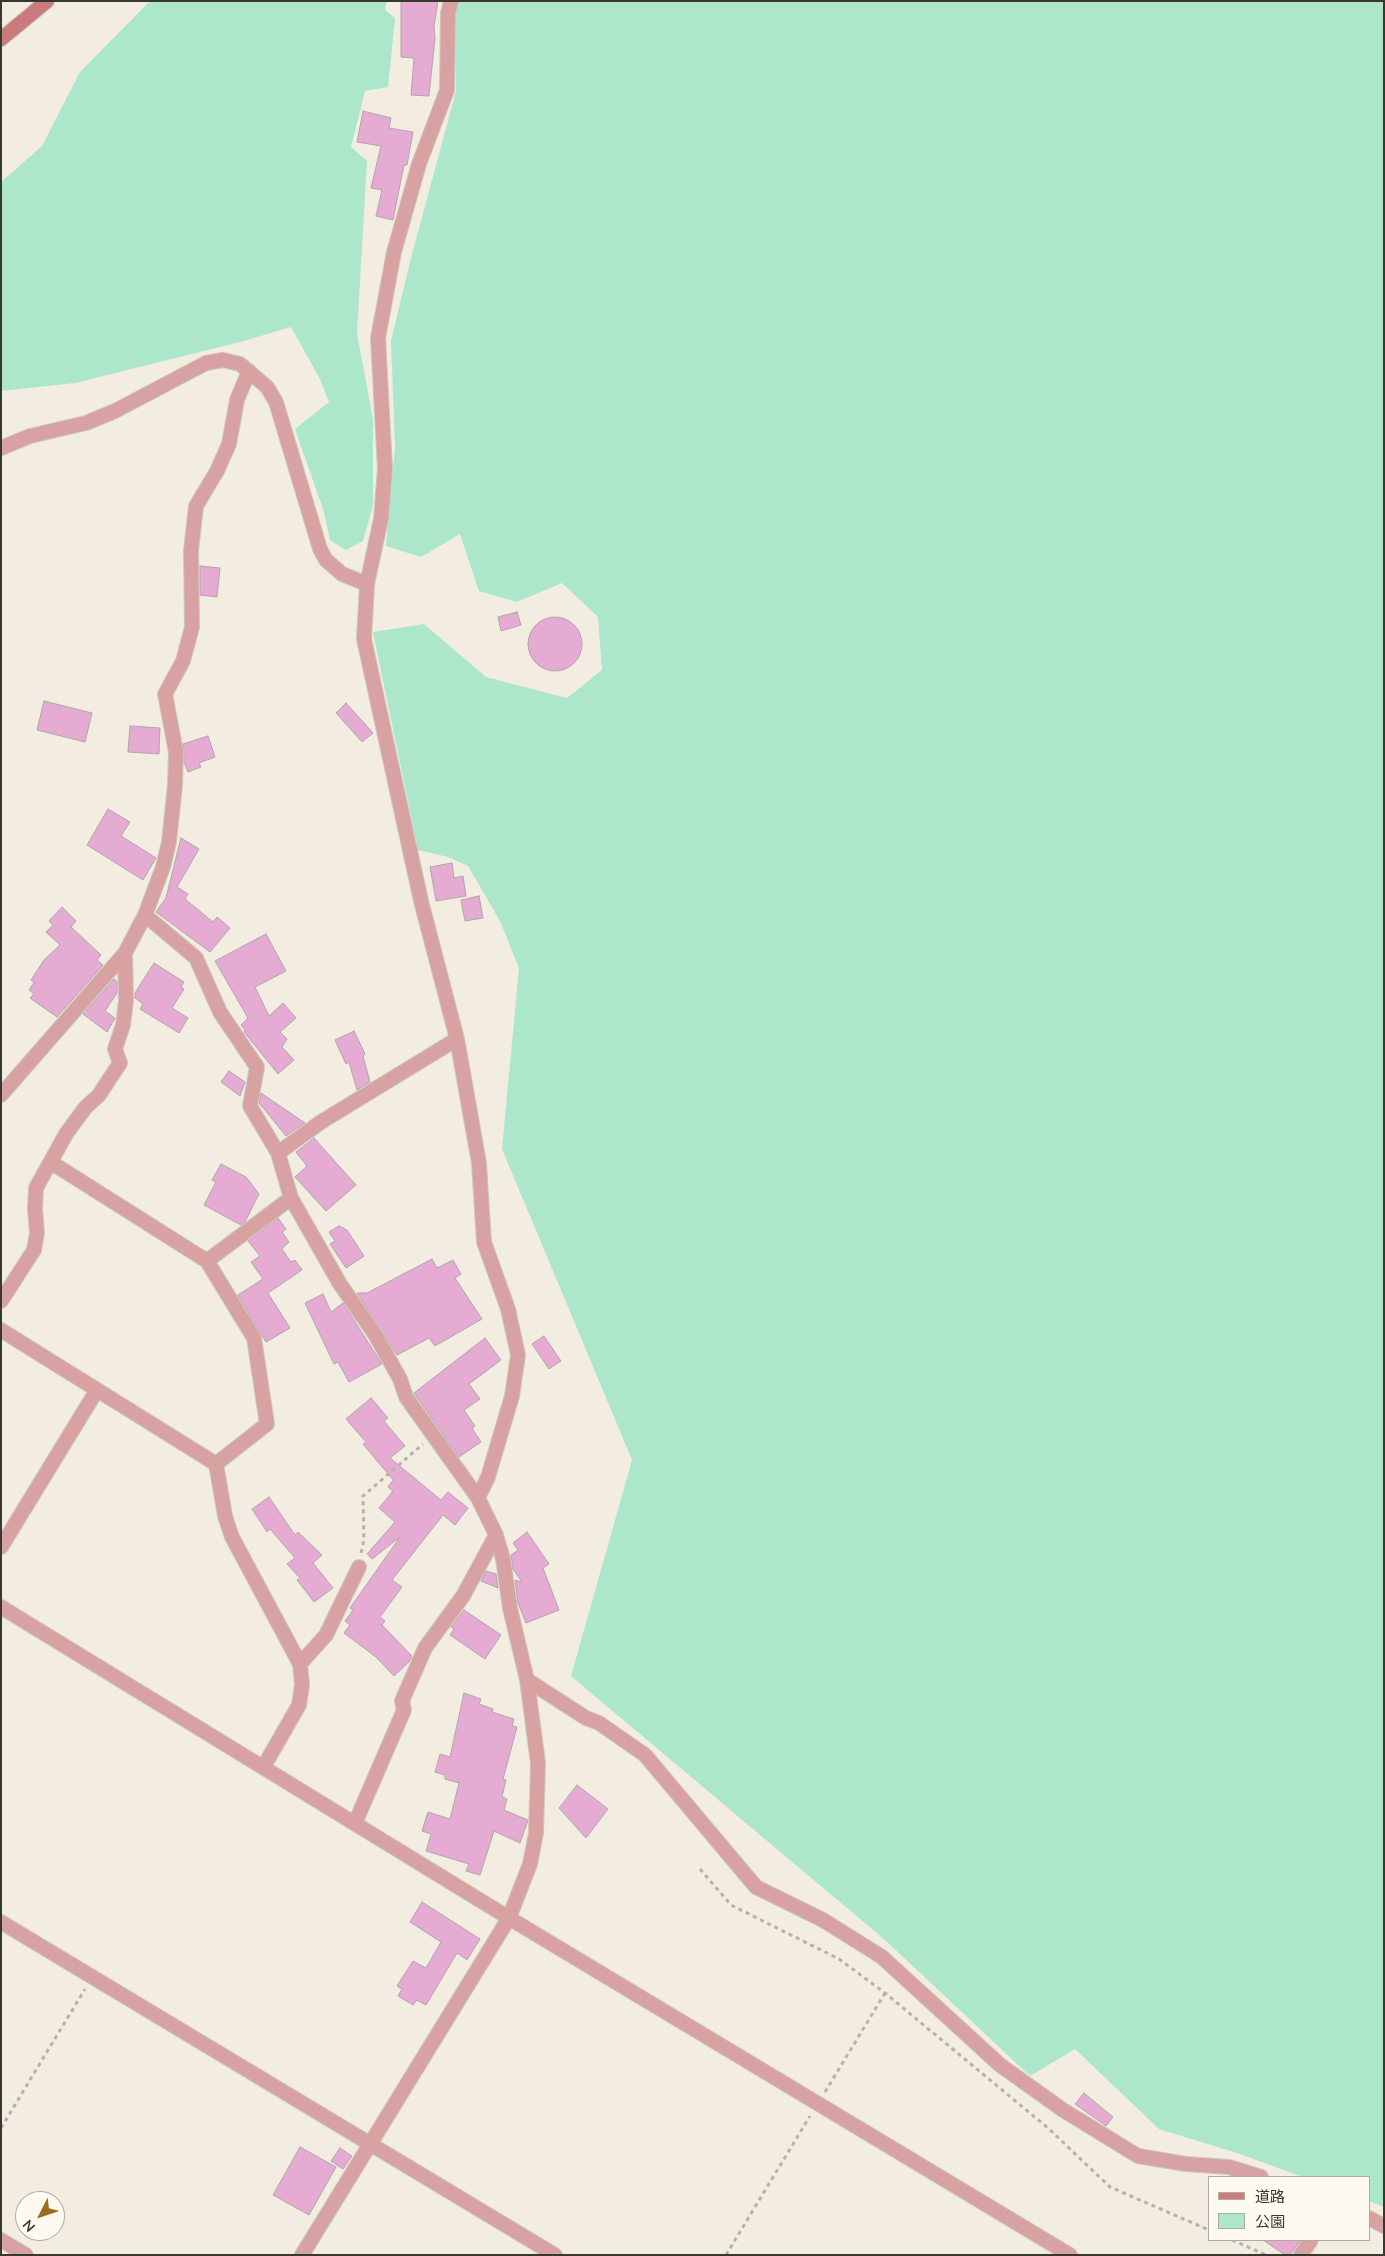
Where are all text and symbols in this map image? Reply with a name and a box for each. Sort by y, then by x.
legend [1208,2176,1370,2241]
text: 道路 [1255,2187,1285,2207]
north arrow [15,2191,65,2241]
text: 公園 [1255,2212,1285,2232]
text: N [18,2215,40,2236]

